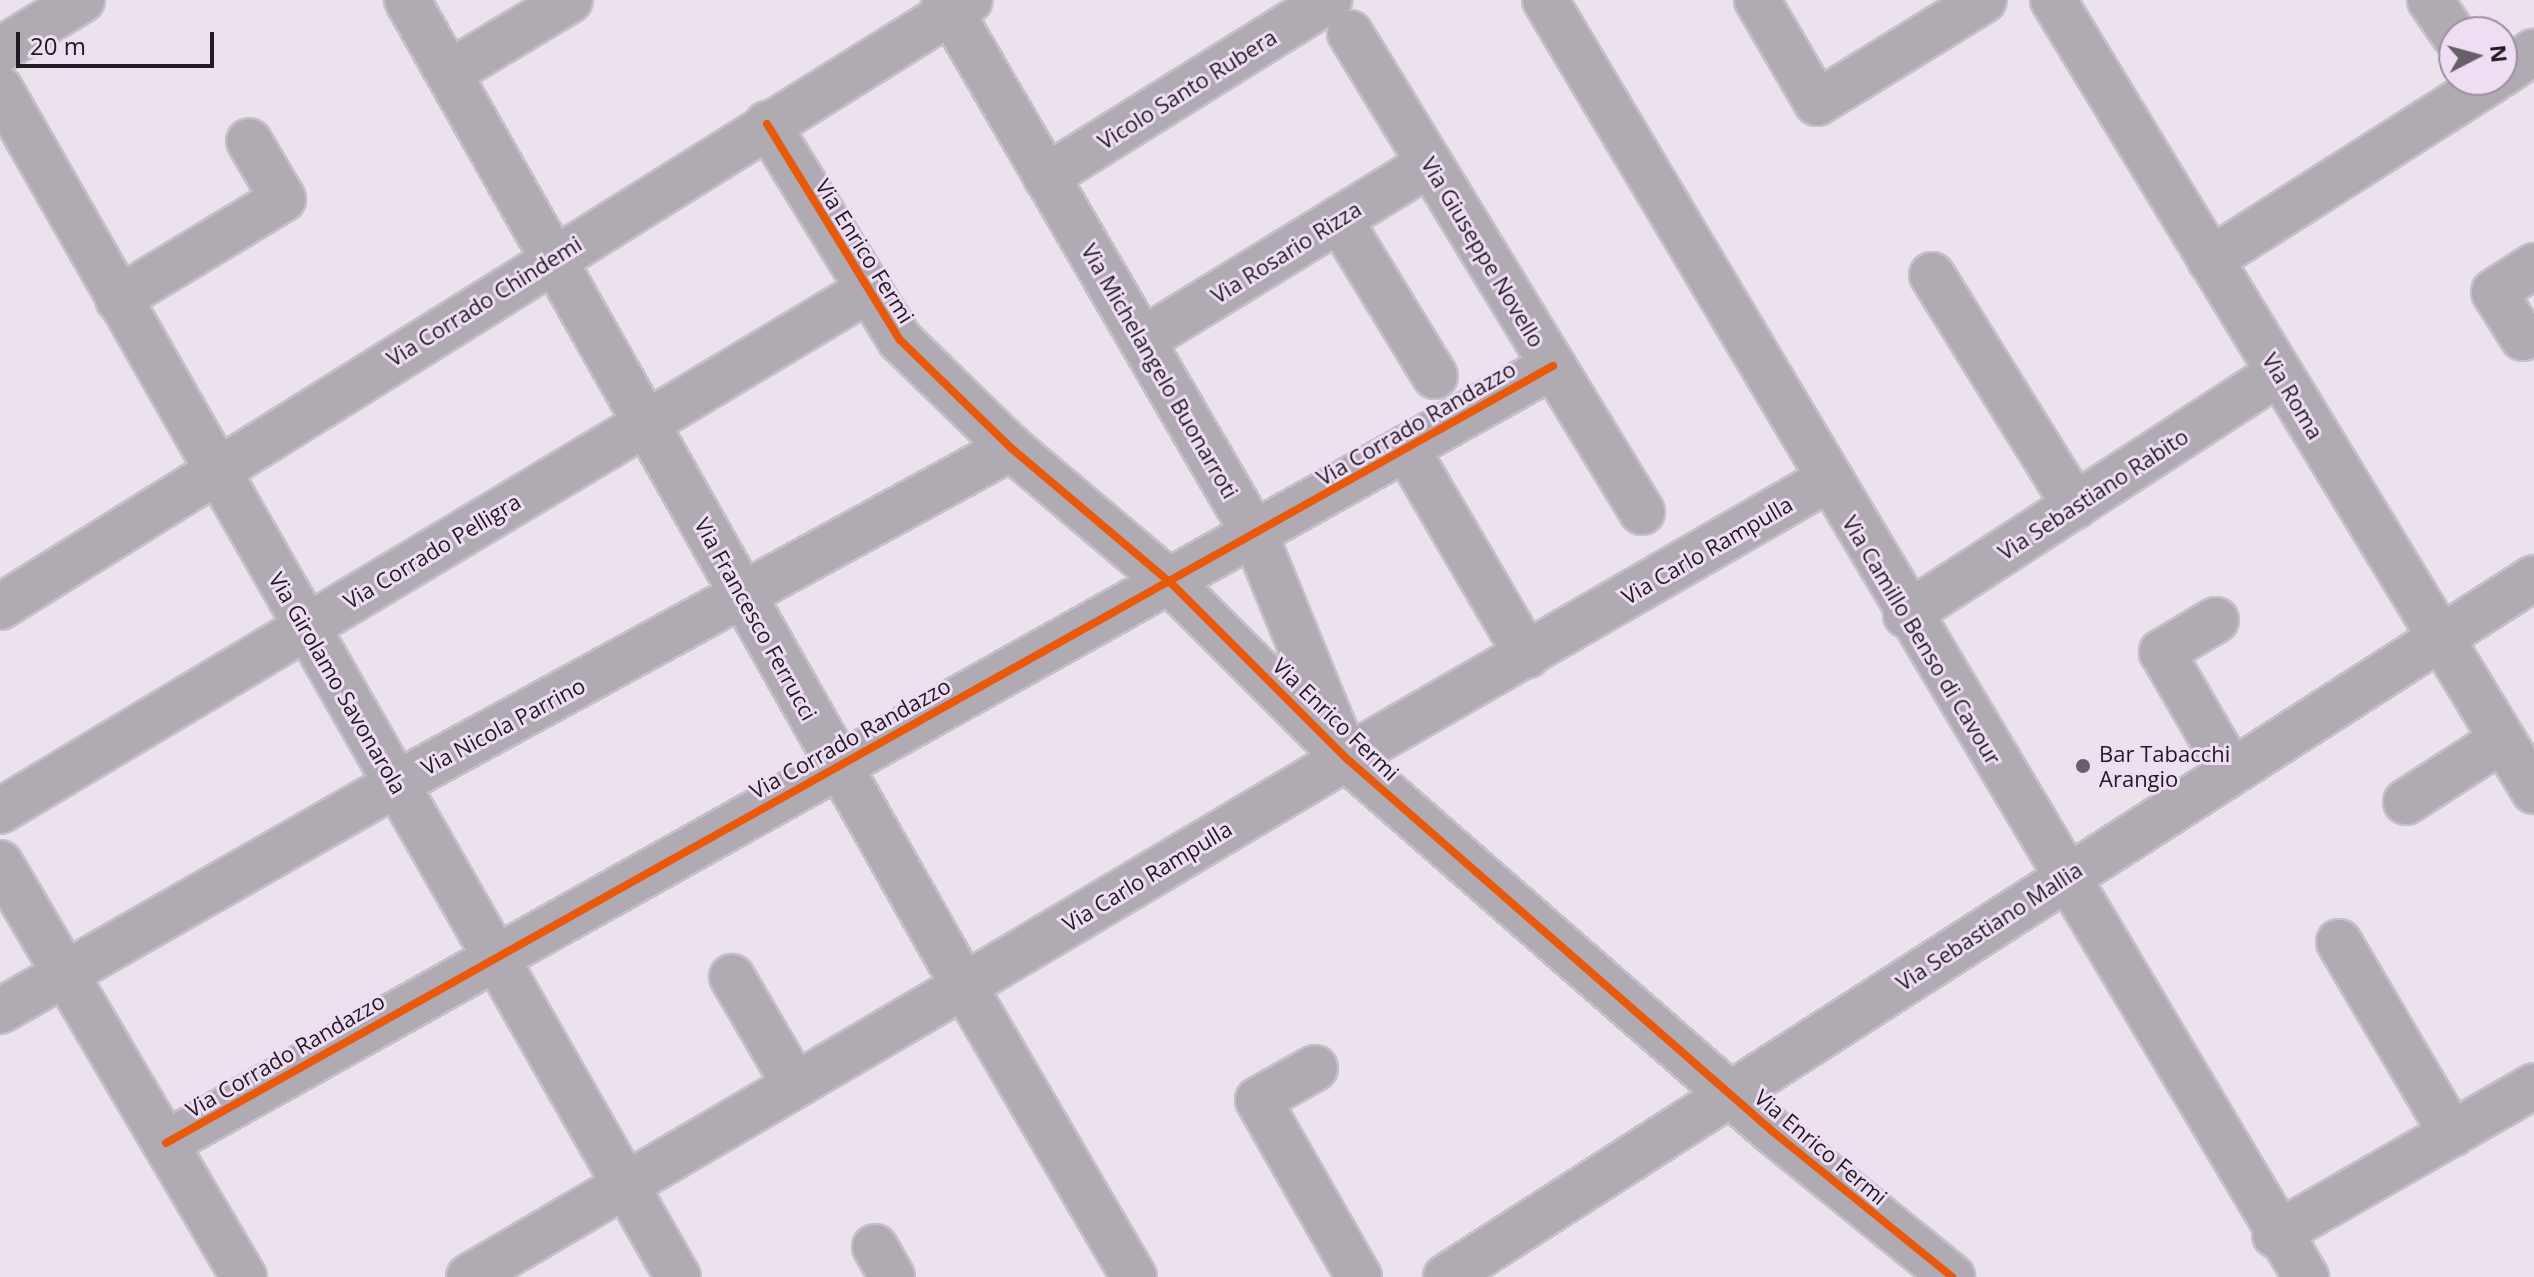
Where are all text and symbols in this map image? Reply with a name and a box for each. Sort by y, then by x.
scale bar [20,16,218,66]
north arrow [2438,16,2518,96]
street label: Vicolo Santo Rubera [1093,23,1281,155]
text: 20 m [30,29,86,62]
text: N [2484,43,2516,64]
street label: Via Giuseppe Novello [1416,152,1550,352]
street label: Via Enrico Fermi [810,174,920,328]
street label: Via Rosario Rizza [1206,195,1366,309]
street label: Via Corrado Chindemi [382,230,586,372]
street label: Via Michelangelo Buonarroti [1076,239,1244,503]
street label: Via Roma [2257,348,2329,444]
street label: Via Corrado Randazzo [1312,355,1520,491]
street label: Via Sebastiano Rabito [1993,423,2193,565]
street label: Via Corrado Pelligra [339,488,525,614]
street label: Via Carlo Rampulla [1617,490,1797,610]
street label: Via Camillo Benso di Cavour [1837,511,2007,769]
street label: Via Francesco Ferrucci [689,513,823,725]
street label: Via Girolamo Savonarola [264,567,412,799]
street label: Via Enrico Fermi [1267,652,1405,786]
street label: Via Nicola Parrino [417,672,589,780]
street label: Via Corrado Randazzo [745,672,955,804]
place label: Bar Tabacchi Arangio [2099,740,2230,792]
marker: Bar Tabacchi Arangio [2074,757,2092,775]
street label: Via Carlo Rampulla [1058,815,1236,937]
street label: Via Sebastiano Mallia [1891,856,2087,996]
street label: Via Corrado Randazzo [181,987,389,1123]
street label: Via Enrico Fermi [1749,1084,1893,1210]

